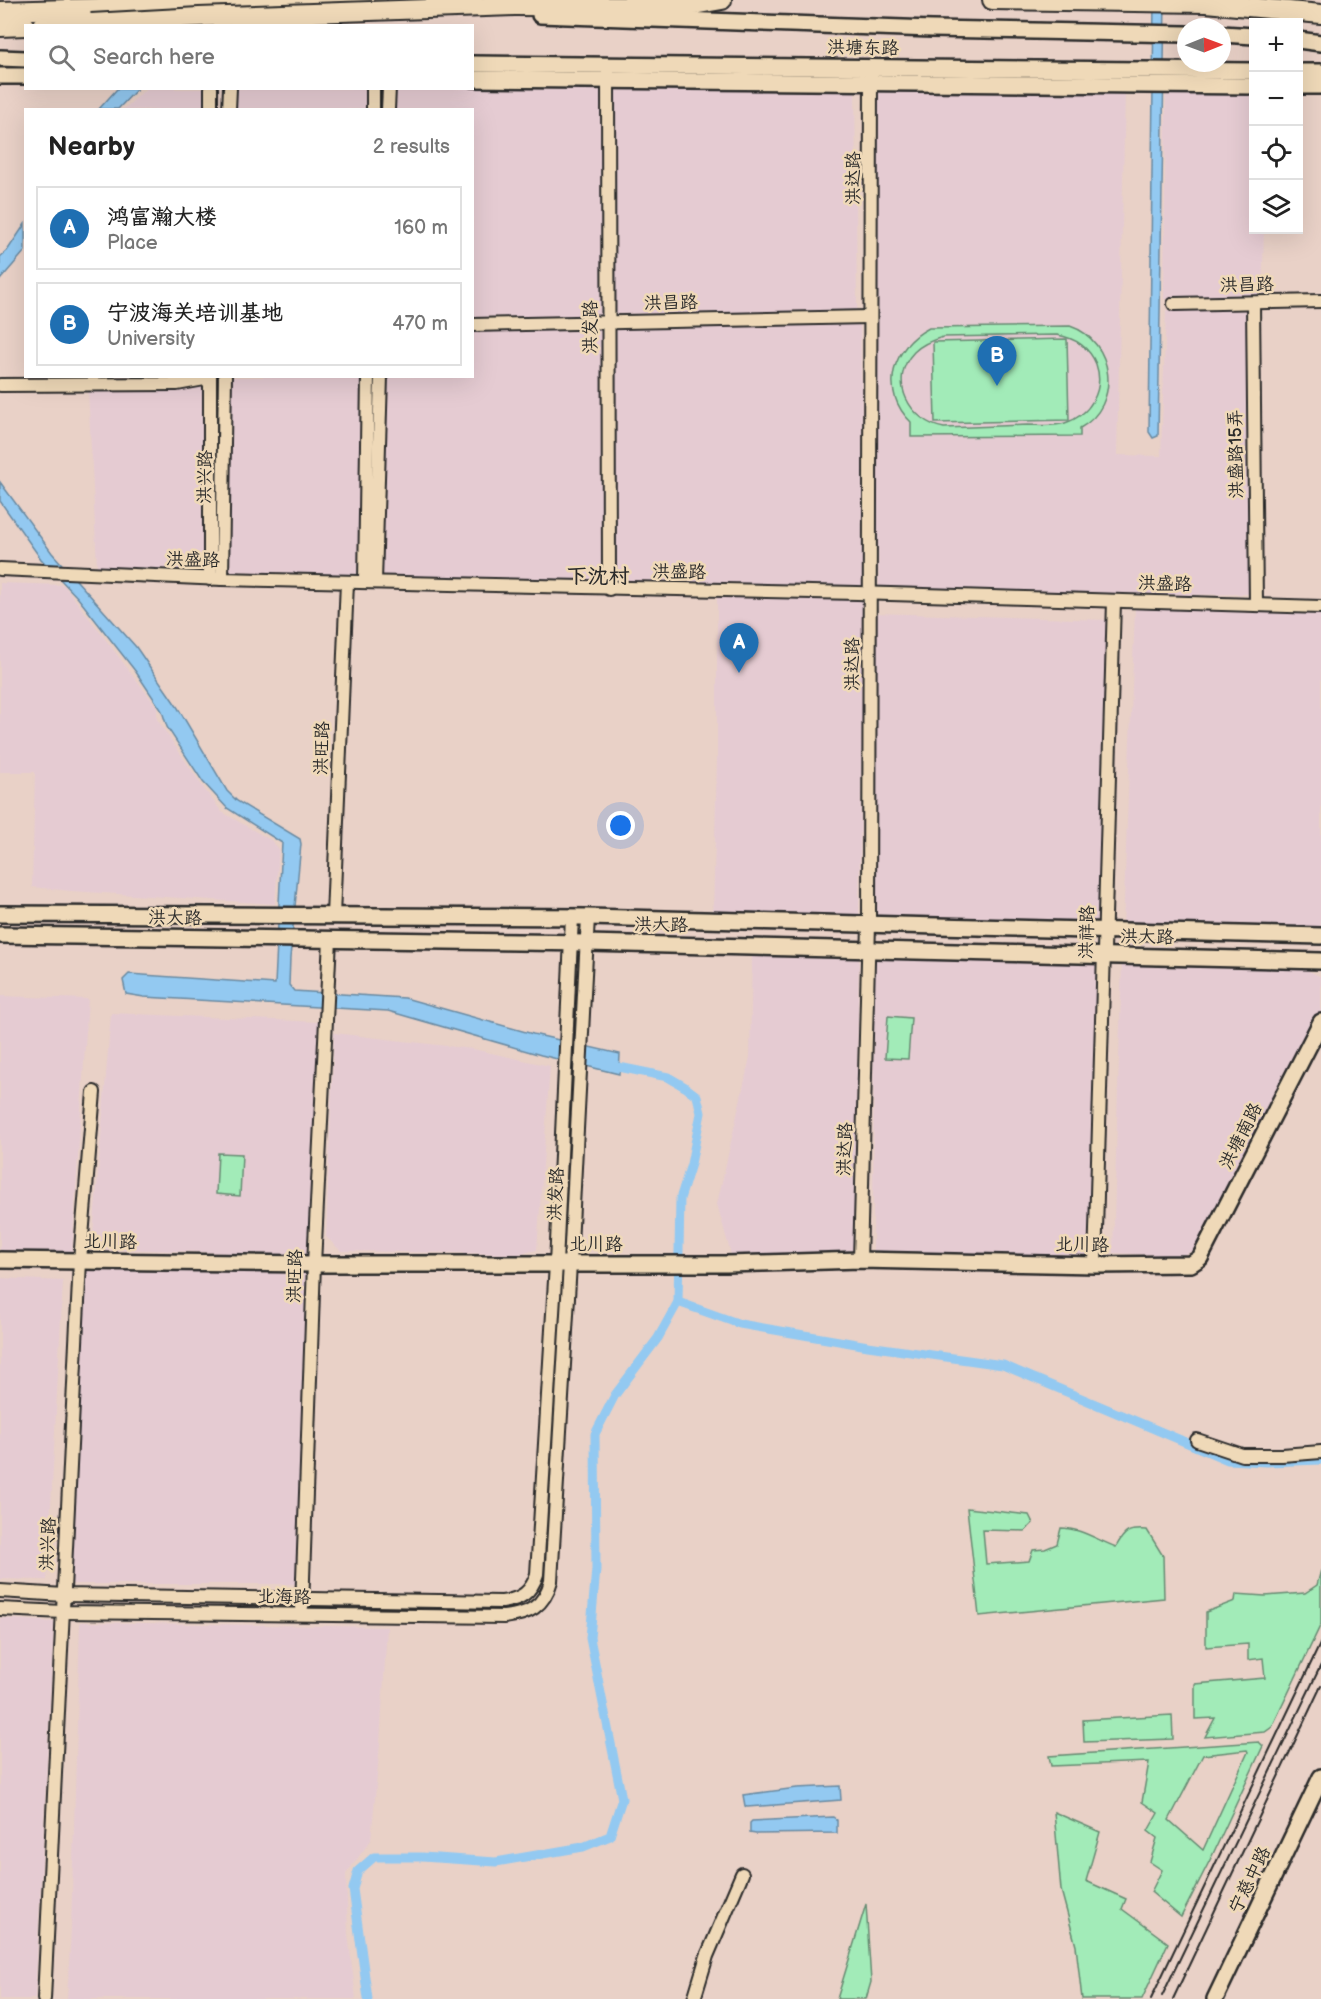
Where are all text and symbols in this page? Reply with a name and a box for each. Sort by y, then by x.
north arrow [1177,18,1231,72]
map controls [1249,18,1303,234]
button: + [1249,18,1303,72]
search box [24,24,474,90]
street label: 洪塘东路 [827,37,899,59]
icon: search [45,41,78,74]
text: Search here [93,44,215,71]
button: − [1249,72,1303,126]
button: locate [1249,126,1303,180]
text: Nearby [48,132,135,163]
text: 2 results [373,135,450,159]
street label: 洪达路 [843,151,864,205]
button: layers [1249,180,1303,234]
text: 鸿富瀚大楼 [107,204,217,231]
text: A [63,216,76,240]
text: 160 m [394,216,448,240]
text: Place [107,231,158,255]
street label: 洪昌路 [1220,274,1274,296]
street label: 洪昌路 [644,292,698,314]
text: 宁波海关培训基地 [107,300,283,327]
street label: 洪发路 [580,300,601,354]
text: B [62,312,77,336]
text: 470 m [392,312,448,336]
text: University [107,327,195,351]
pin: B [978,336,1016,386]
street label: 洪盛路15弄 [1225,409,1247,499]
street label: 洪兴路 [194,450,216,504]
street label: 洪盛路 [166,549,220,571]
street label: 洪盛路 [652,561,706,583]
district label: 下沈村 [567,564,630,589]
street label: 洪盛路 [1138,573,1192,595]
pin: A [720,624,758,673]
street label: 洪达路 [842,637,863,691]
street label: 洪旺路 [311,721,333,775]
your location [606,811,635,840]
street label: 洪祥路 [1076,905,1098,959]
street label: 洪大路 [148,907,202,929]
street label: 洪大路 [634,914,688,936]
street label: 洪大路 [1120,926,1174,948]
street label: 洪塘南路 [1215,1099,1267,1173]
street label: 洪达路 [834,1122,856,1176]
street label: 洪发路 [544,1166,568,1222]
street label: 北川路 [83,1231,137,1253]
street label: 北川路 [569,1234,623,1255]
street label: 北川路 [1055,1234,1109,1256]
street label: 洪旺路 [284,1249,306,1303]
street label: 洪兴路 [36,1516,60,1572]
street label: 北海路 [257,1586,311,1608]
street label: 宁慈中路 [1225,1843,1275,1917]

